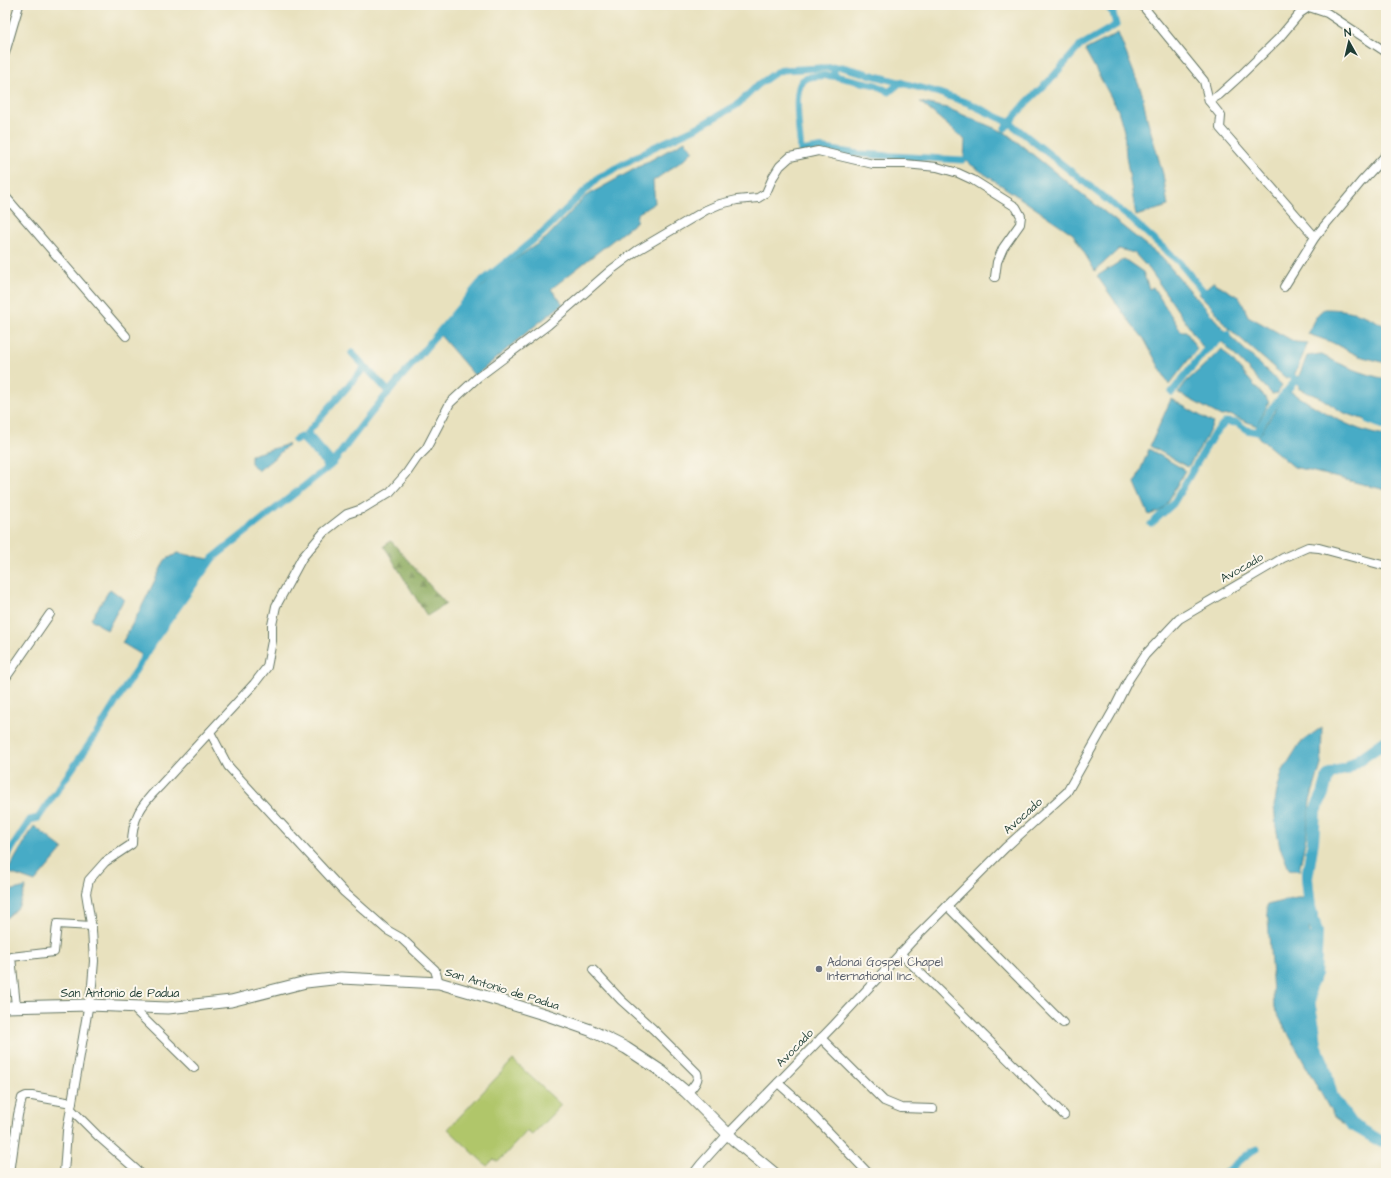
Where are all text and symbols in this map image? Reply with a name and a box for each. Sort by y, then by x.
north arrow [1329,22,1369,62]
text: N [1343,25,1352,41]
street label: Avocado [1217,549,1267,587]
street label: Avocado [1000,794,1046,838]
place label: Adonai Gospel Chapel International Inc. [827,954,943,985]
street label: San Antonio de Padua [443,963,561,1015]
marker: Adonai Gospel Chapel International Inc. [814,964,824,974]
street label: San Antonio de Padua [61,985,179,1002]
street label: Avocado [772,1025,818,1071]

